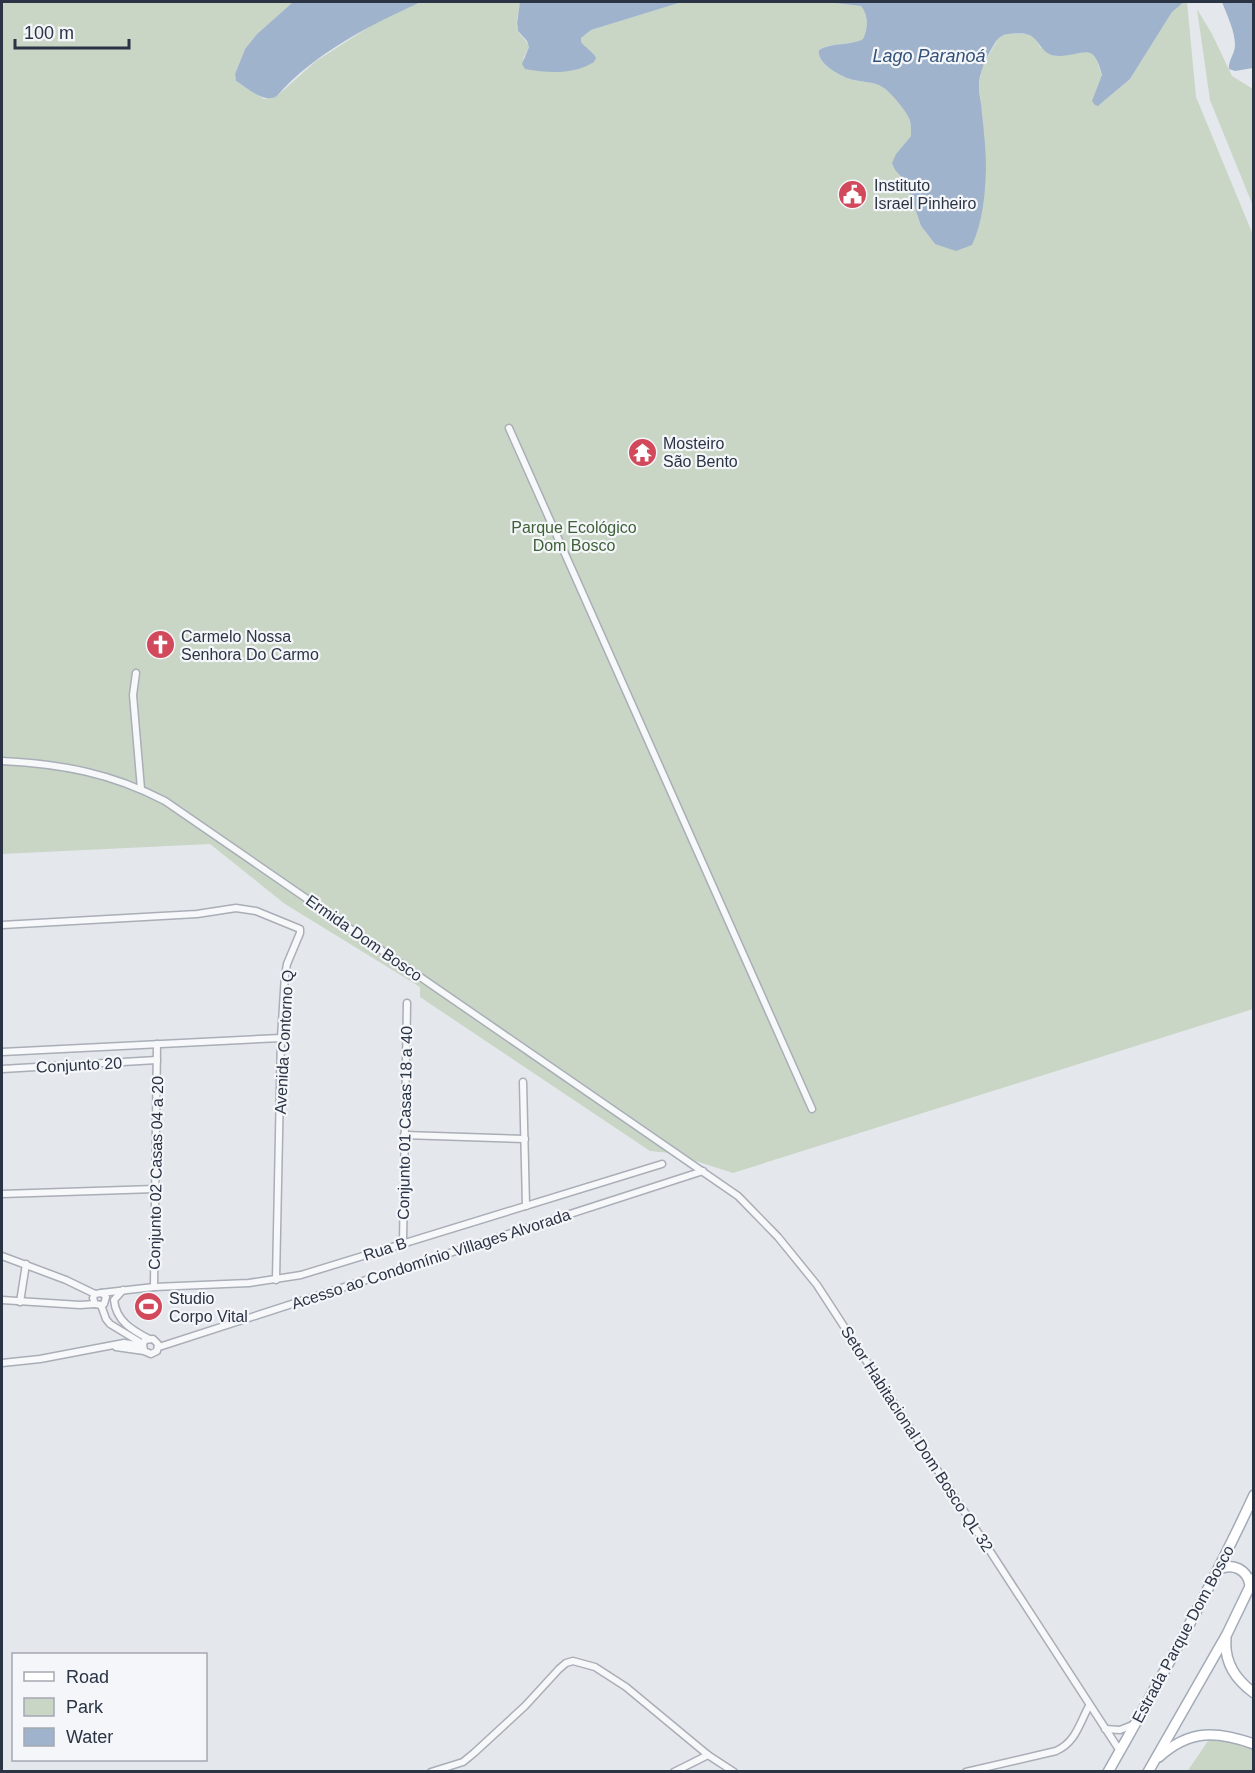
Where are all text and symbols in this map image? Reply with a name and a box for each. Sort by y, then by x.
scale bar [15,12,129,50]
text: 100 m [24,23,74,43]
water label: Lago Paranoá [872,46,986,66]
place label: Instituto Israel Pinheiro [874,177,976,212]
public building icon: Instituto Israel Pinheiro [837,178,869,210]
place label: Mosteiro São Bento [663,435,738,470]
temple icon: Mosteiro São Bento [626,436,658,468]
park label: Parque Ecológico Dom Bosco [511,519,637,554]
place label: Carmelo Nossa Senhora Do Carmo [181,628,319,663]
church icon: Carmelo Nossa Senhora Do Carmo [144,629,176,661]
street label: Ermida Dom Bosco [303,892,425,985]
street label: Avenida Contorno Q [272,969,296,1115]
street label: Conjunto 01 Casas 18 a 40 [395,1026,415,1220]
street label: Conjunto 20 [35,1054,123,1076]
street label: Conjunto 02 Casas 04 a 20 [146,1076,166,1270]
street label: Acesso ao Condomínio Villages Alvorada [289,1206,573,1312]
street label: Rua B [361,1234,409,1264]
place label: Studio Corpo Vital [169,1290,248,1325]
sports icon: Studio Corpo Vital [132,1291,164,1323]
street label: Setor Habitacional Dom Bosco QL 32 [838,1323,996,1555]
street label: Estrada Parque Dom Bosco [1129,1542,1237,1726]
legend [12,1653,207,1761]
text: Road [66,1667,109,1687]
text: Park [66,1697,104,1717]
text: Water [66,1727,113,1747]

